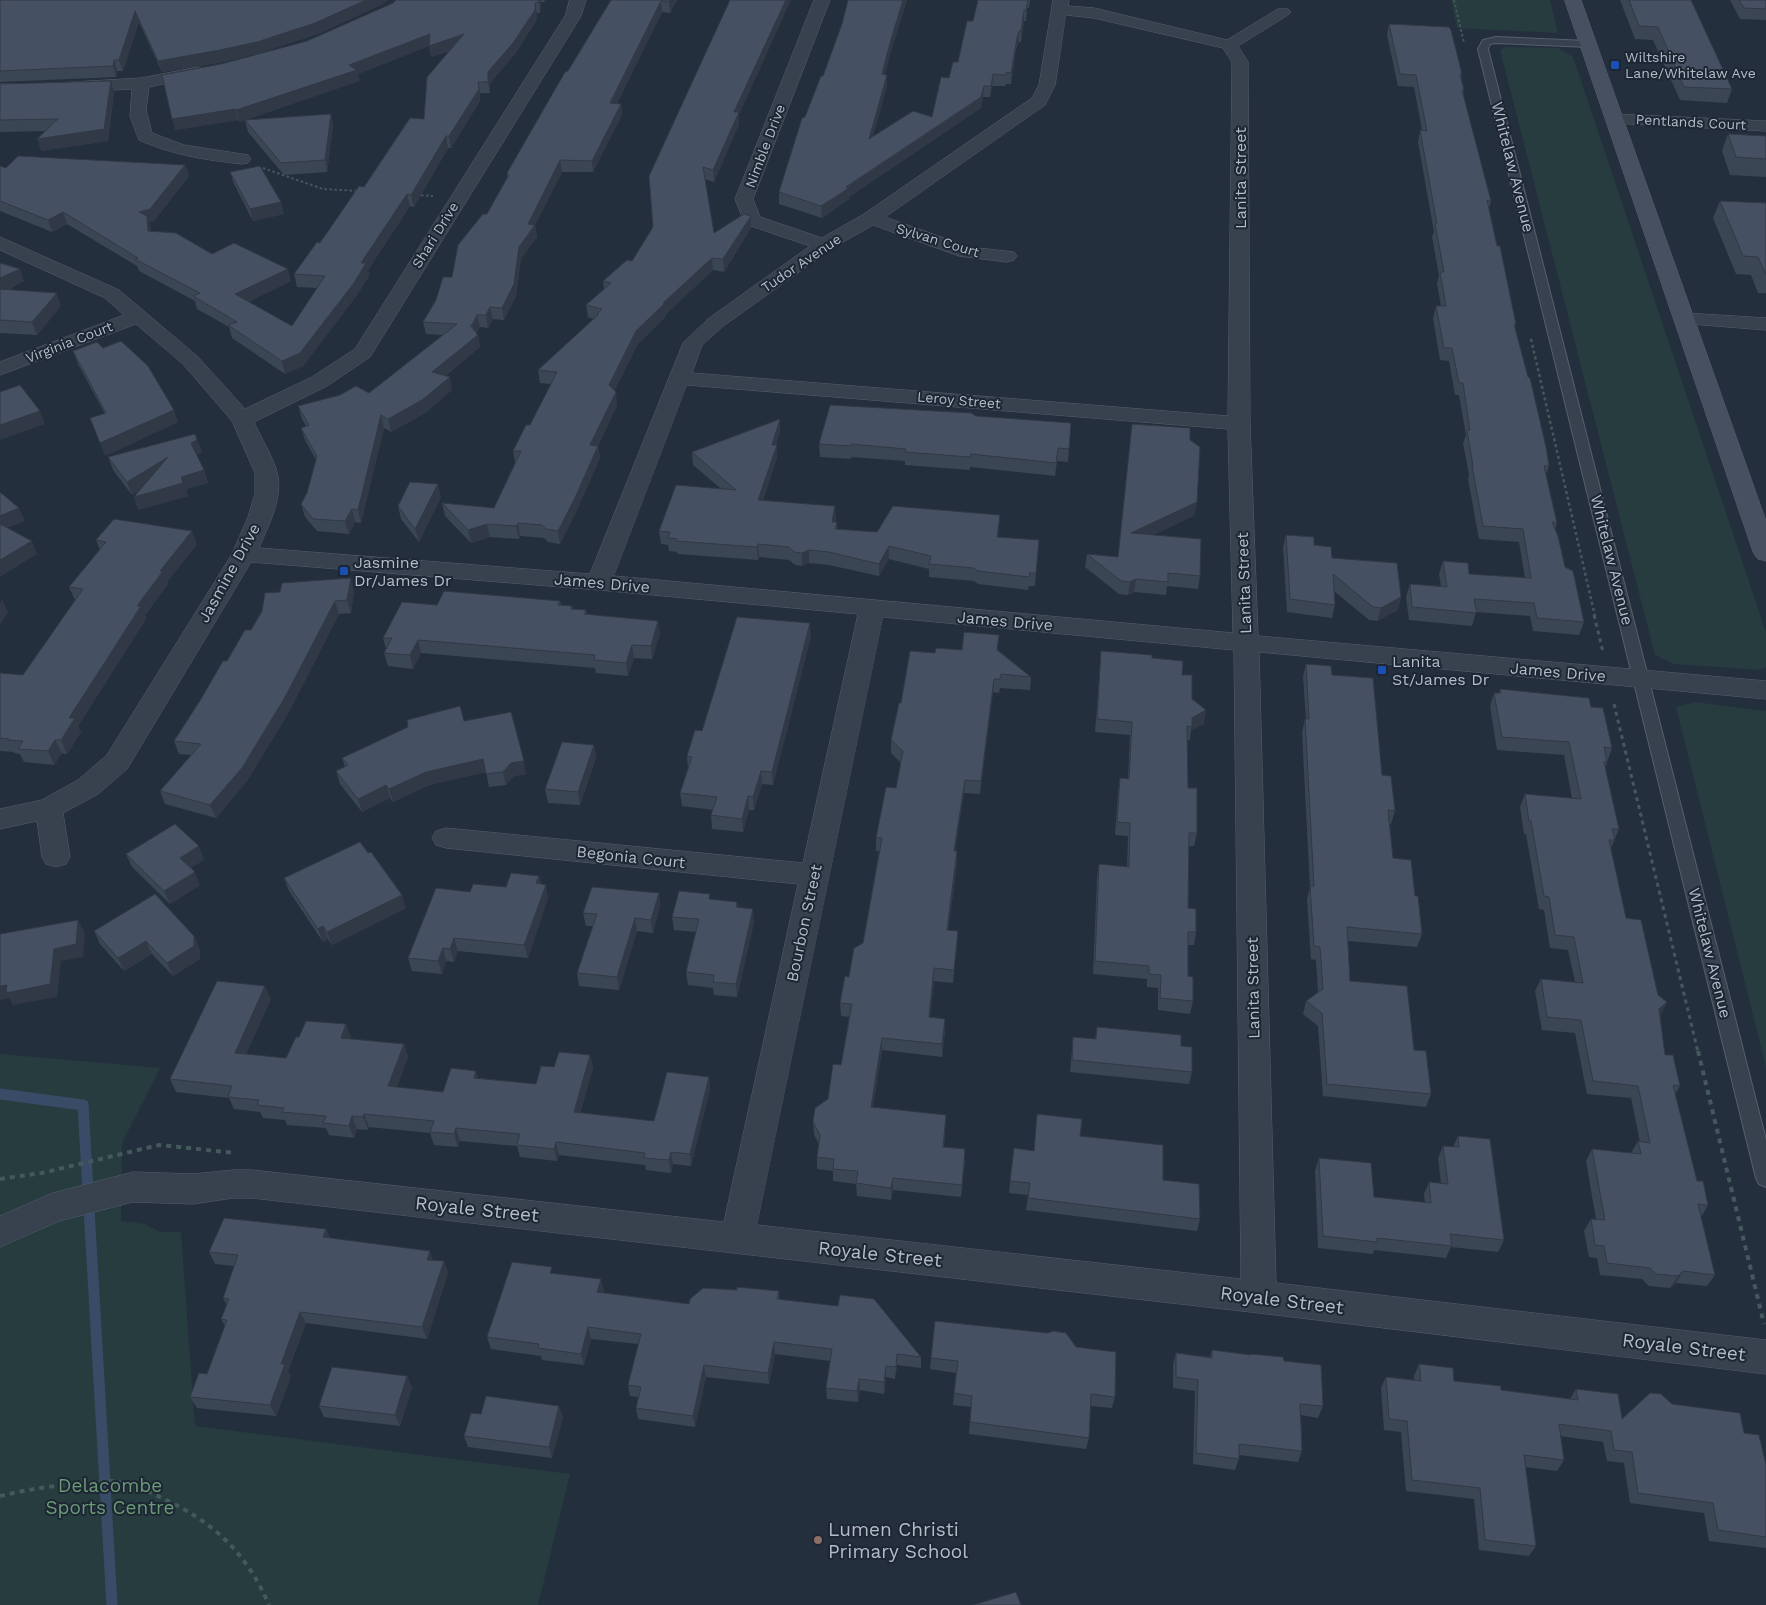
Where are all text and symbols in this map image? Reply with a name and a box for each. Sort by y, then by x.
place label: Wiltshire Lane/Whitelaw Ave [1625,49,1756,81]
marker: Wiltshire Lane/Whitelaw Ave [1609,59,1621,71]
street label: Whitelaw Avenue [1488,100,1538,234]
street label: Nimble Drive [742,102,788,190]
street label: Pentlands Court [1635,111,1747,133]
street label: Lanita Street [1231,127,1250,229]
street label: Shari Drive [408,199,462,271]
street label: Sylvan Court [894,220,982,260]
street label: Tudor Avenue [758,231,844,295]
street label: Virginia Court [23,318,115,366]
street label: Leroy Street [917,388,1002,412]
street label: Whitelaw Avenue [1587,493,1637,627]
street label: Jasmine Drive [194,520,264,626]
street label: Lanita Street [1233,532,1255,634]
place label: Jasmine Dr/James Dr [354,553,452,590]
marker: Jasmine Dr/James Dr [338,565,350,577]
street label: James Drive [553,569,651,597]
street label: James Drive [956,607,1054,635]
place label: Lanita St/James Dr [1392,652,1490,689]
street label: James Drive [1509,658,1607,686]
marker: Lanita St/James Dr [1376,664,1388,676]
street label: Begonia Court [576,842,687,872]
street label: Bourbon Street [782,862,826,983]
street label: Whitelaw Avenue [1685,886,1735,1020]
street label: Lanita Street [1243,937,1263,1039]
street label: Royale Street [414,1191,540,1227]
street label: Royale Street [817,1236,943,1272]
street label: Royale Street [1219,1281,1345,1319]
street label: Royale Street [1621,1328,1747,1366]
park label: Delacombe Sports Centre [45,1474,175,1519]
place label: Lumen Christi Primary School [828,1518,968,1563]
marker: Lumen Christi Primary School [812,1534,824,1546]

